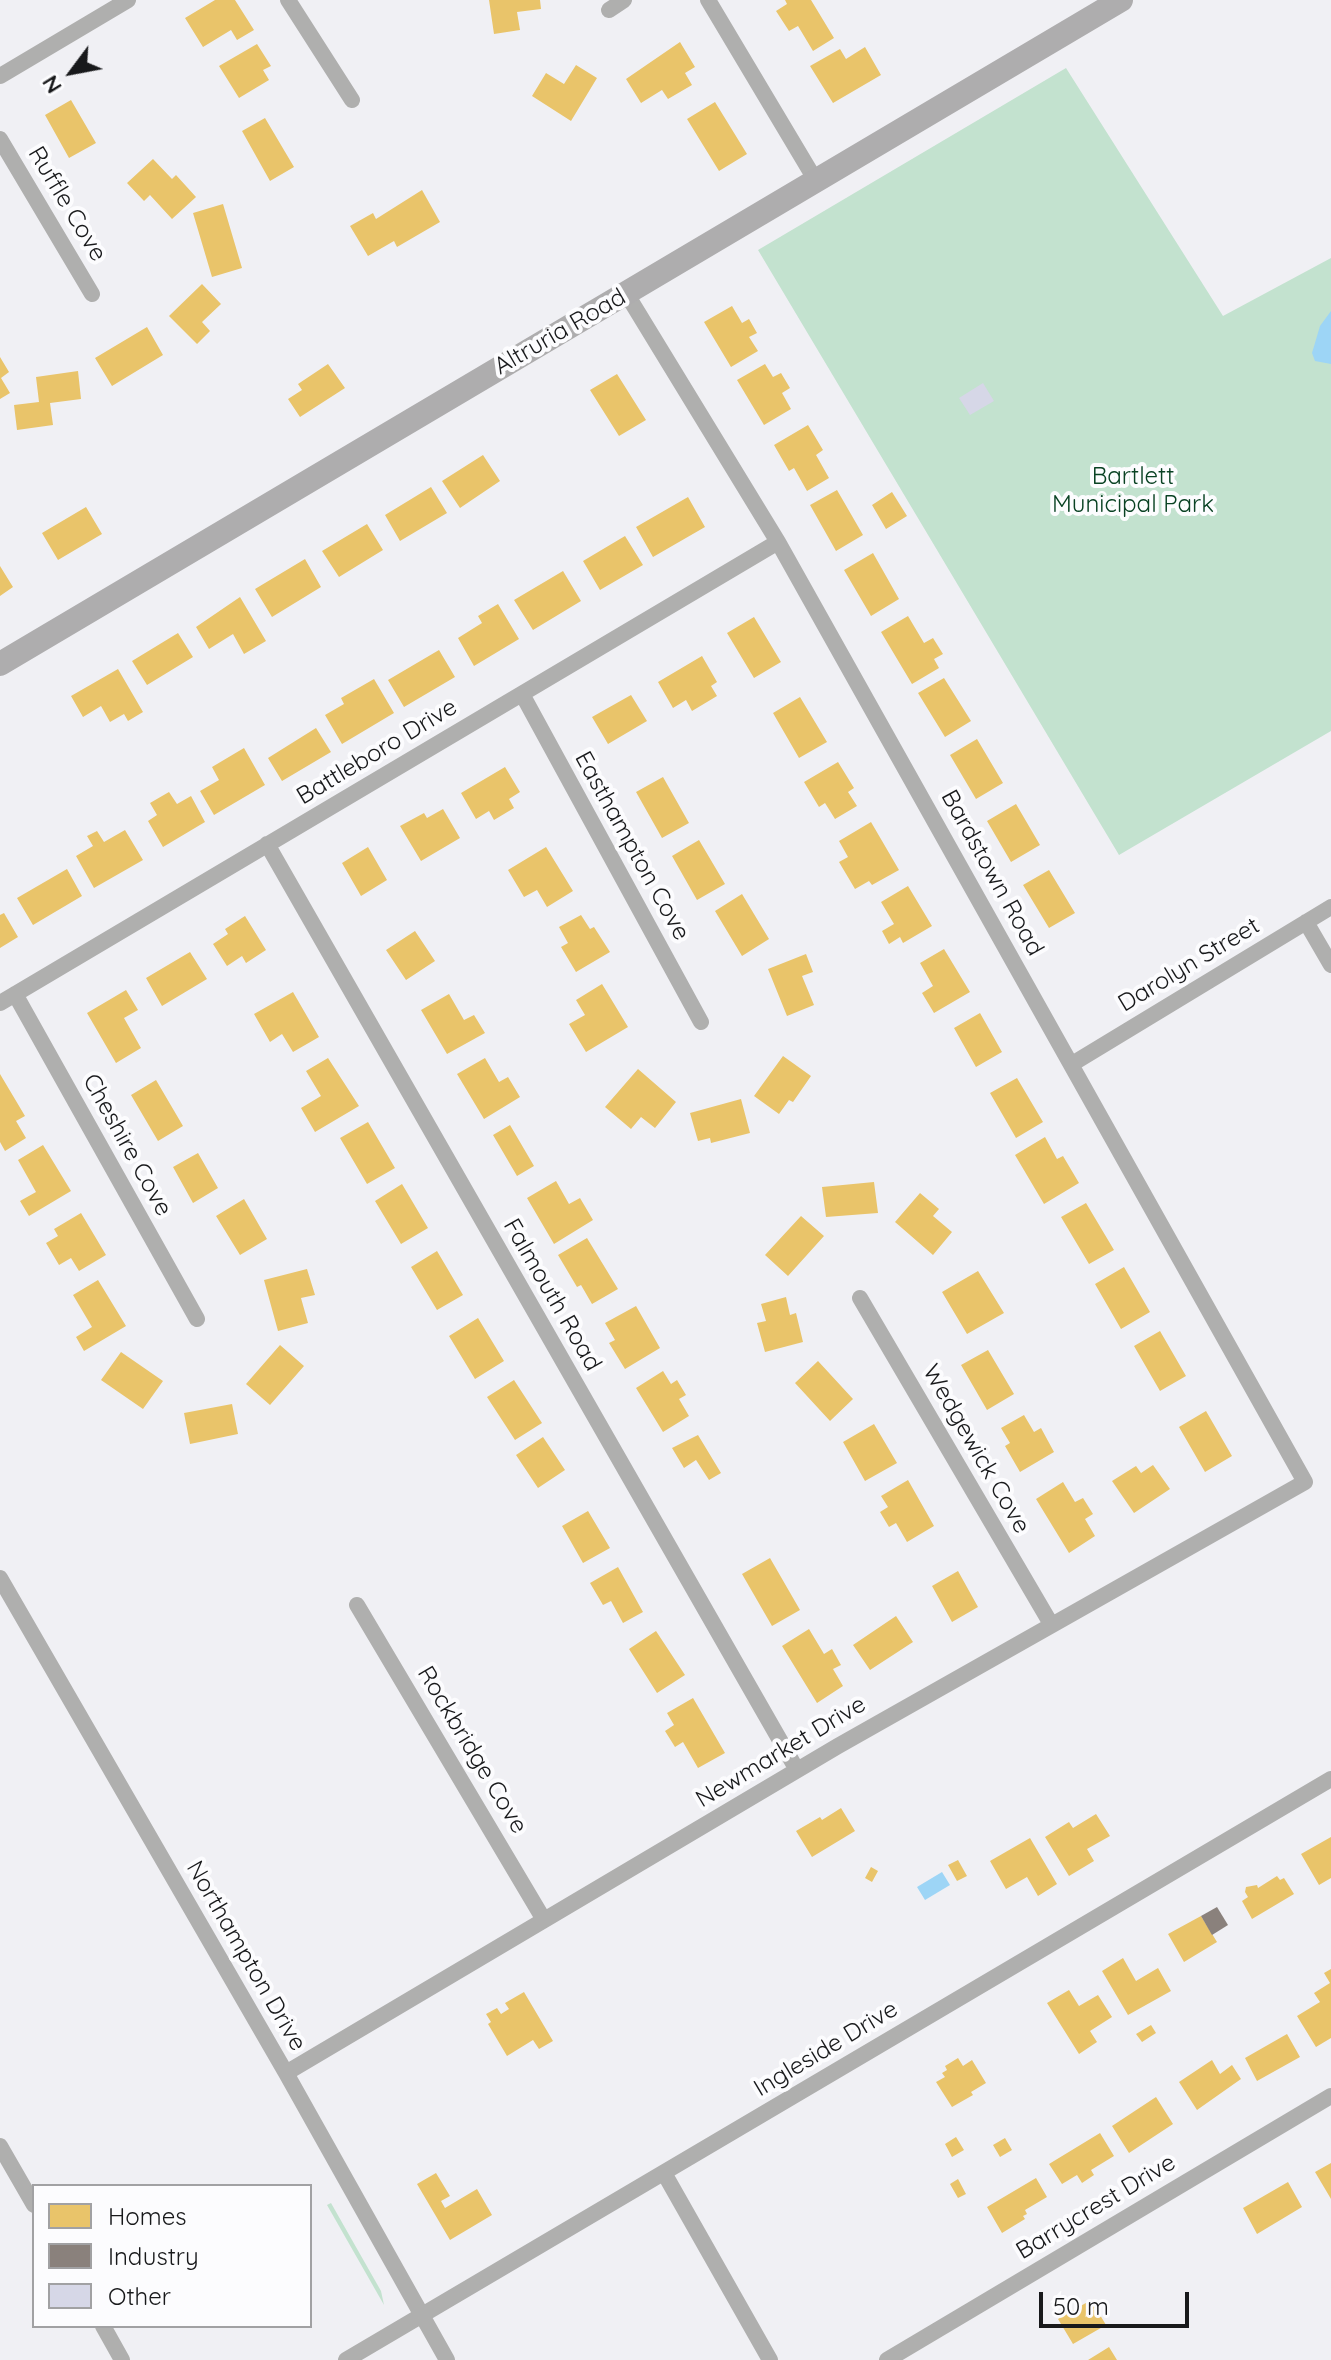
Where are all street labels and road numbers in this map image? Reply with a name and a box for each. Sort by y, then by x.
street label: Ruffle Cove [22,141,112,267]
street label: Altruria Road [489,283,631,381]
street label: Battleboro Drive [292,693,462,811]
street label: Easthampton Cove [568,747,696,945]
street label: Bardstown Road [935,785,1049,961]
street label: Darolyn Street [1113,912,1265,1018]
street label: Cheshire Cove [76,1069,178,1221]
street label: Falmouth Road [497,1214,607,1376]
street label: Wedgewick Cove [916,1359,1036,1539]
street label: Rockbridge Cove [411,1661,533,1839]
street label: Newmarket Drive [691,1690,871,1814]
street label: Northampton Drive [180,1856,312,2056]
street label: Ingleside Drive [749,1995,903,2103]
street label: Barrycrest Drive [1011,2148,1181,2266]

